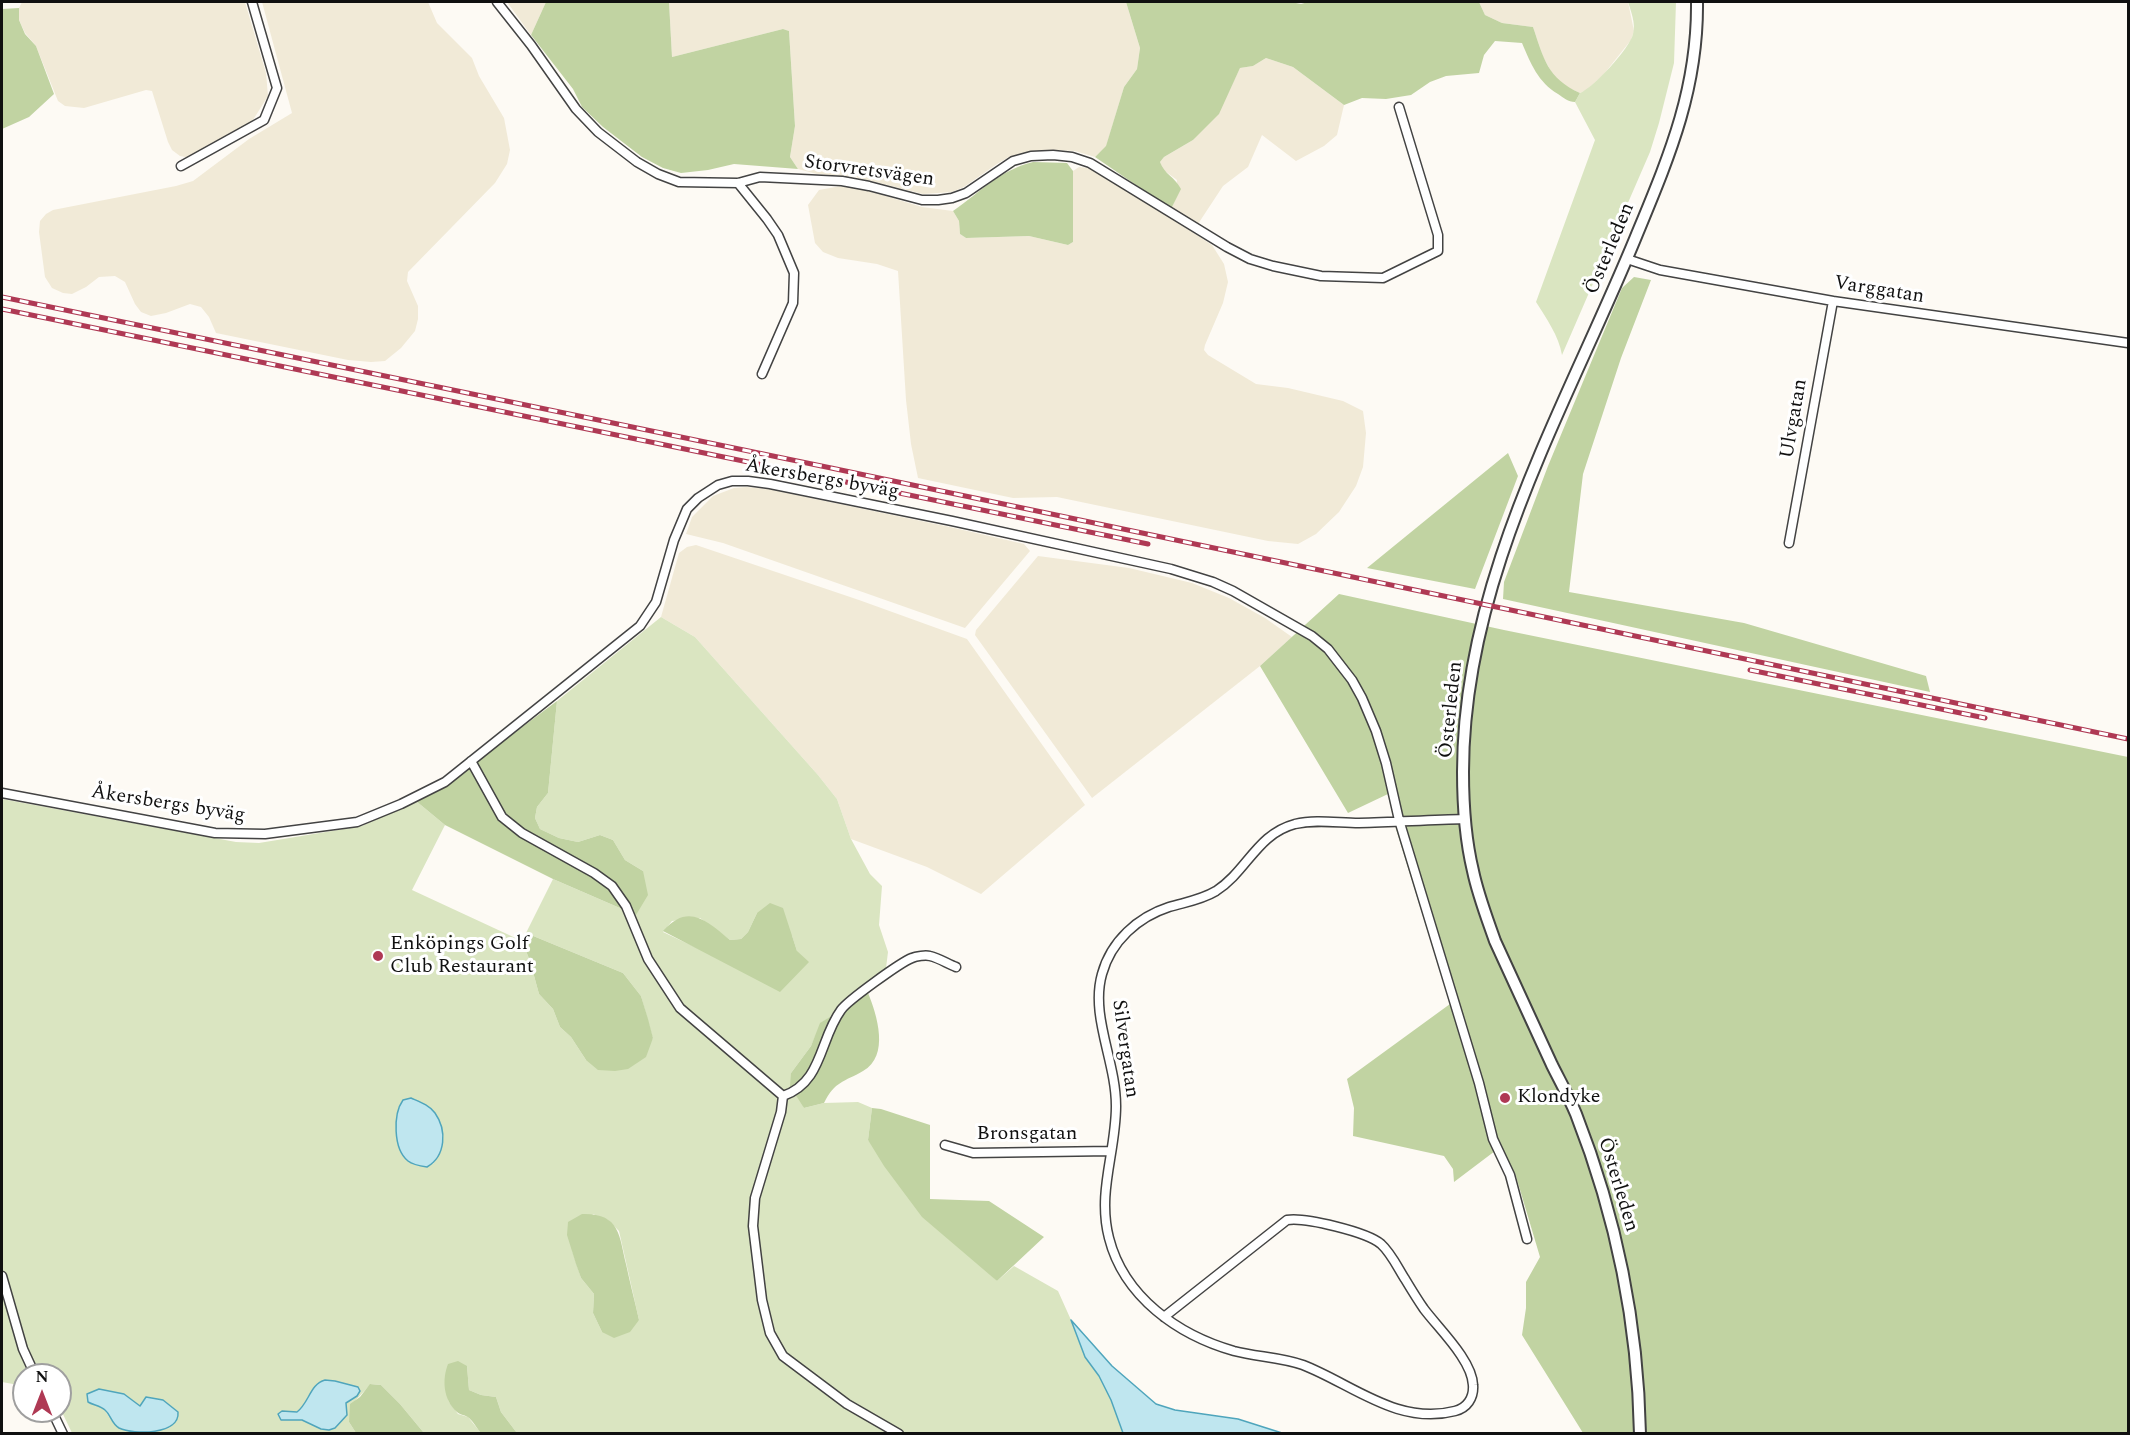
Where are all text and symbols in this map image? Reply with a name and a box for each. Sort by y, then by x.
street label: Storvretsvägen [803,151,935,193]
street label: Österleden [1581,200,1641,298]
street label: Varggatan [1832,272,1926,310]
street label: Ulvgatan [1776,377,1814,461]
street label: Åkersbergs byväg [743,455,901,505]
street label: Österleden [1435,660,1469,760]
street label: Åkersbergs byväg [89,781,247,829]
place label: Enköpings Golf Club Restaurant [390,933,534,980]
marker: Enköpings Golf Club Restaurant [371,949,385,963]
street label: Silvergatan [1105,998,1143,1100]
place label: Klondyke [1517,1086,1601,1110]
marker: Klondyke [1498,1091,1512,1105]
street label: Bronsgatan [977,1123,1077,1147]
street label: Österleden [1591,1135,1643,1235]
north arrow [12,1363,72,1423]
text: N [35,1365,49,1389]

